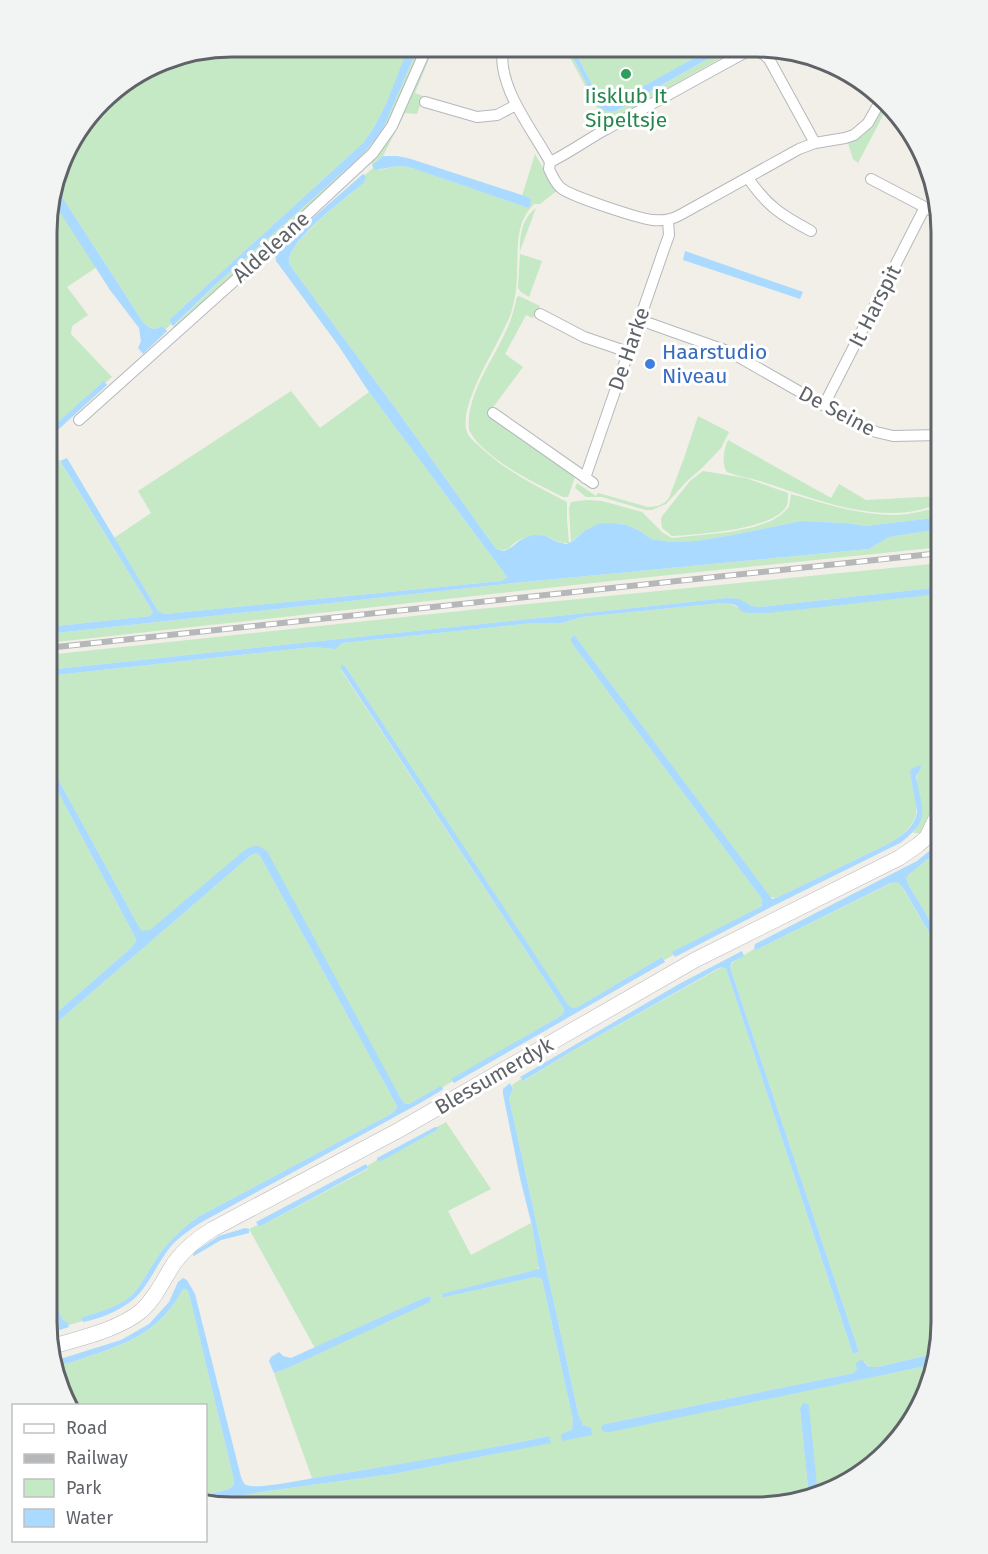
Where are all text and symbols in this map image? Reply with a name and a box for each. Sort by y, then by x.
marker: Iisklub It Sipeltsje [619,67,633,81]
place label: Iisklub It Sipeltsje [585,83,668,133]
street label: Aldeleane [227,206,315,288]
street label: It Harspit [843,260,907,351]
street label: De Harke [603,304,655,394]
place label: Haarstudio Niveau [662,339,767,389]
marker: Haarstudio Niveau [643,357,657,371]
street label: De Seine [794,380,880,442]
street label: Blessumerdyk [430,1032,558,1120]
legend [12,1404,207,1542]
text: Road [66,1417,108,1439]
text: Railway [66,1447,128,1469]
text: Park [66,1477,102,1499]
text: Water [66,1507,113,1529]

